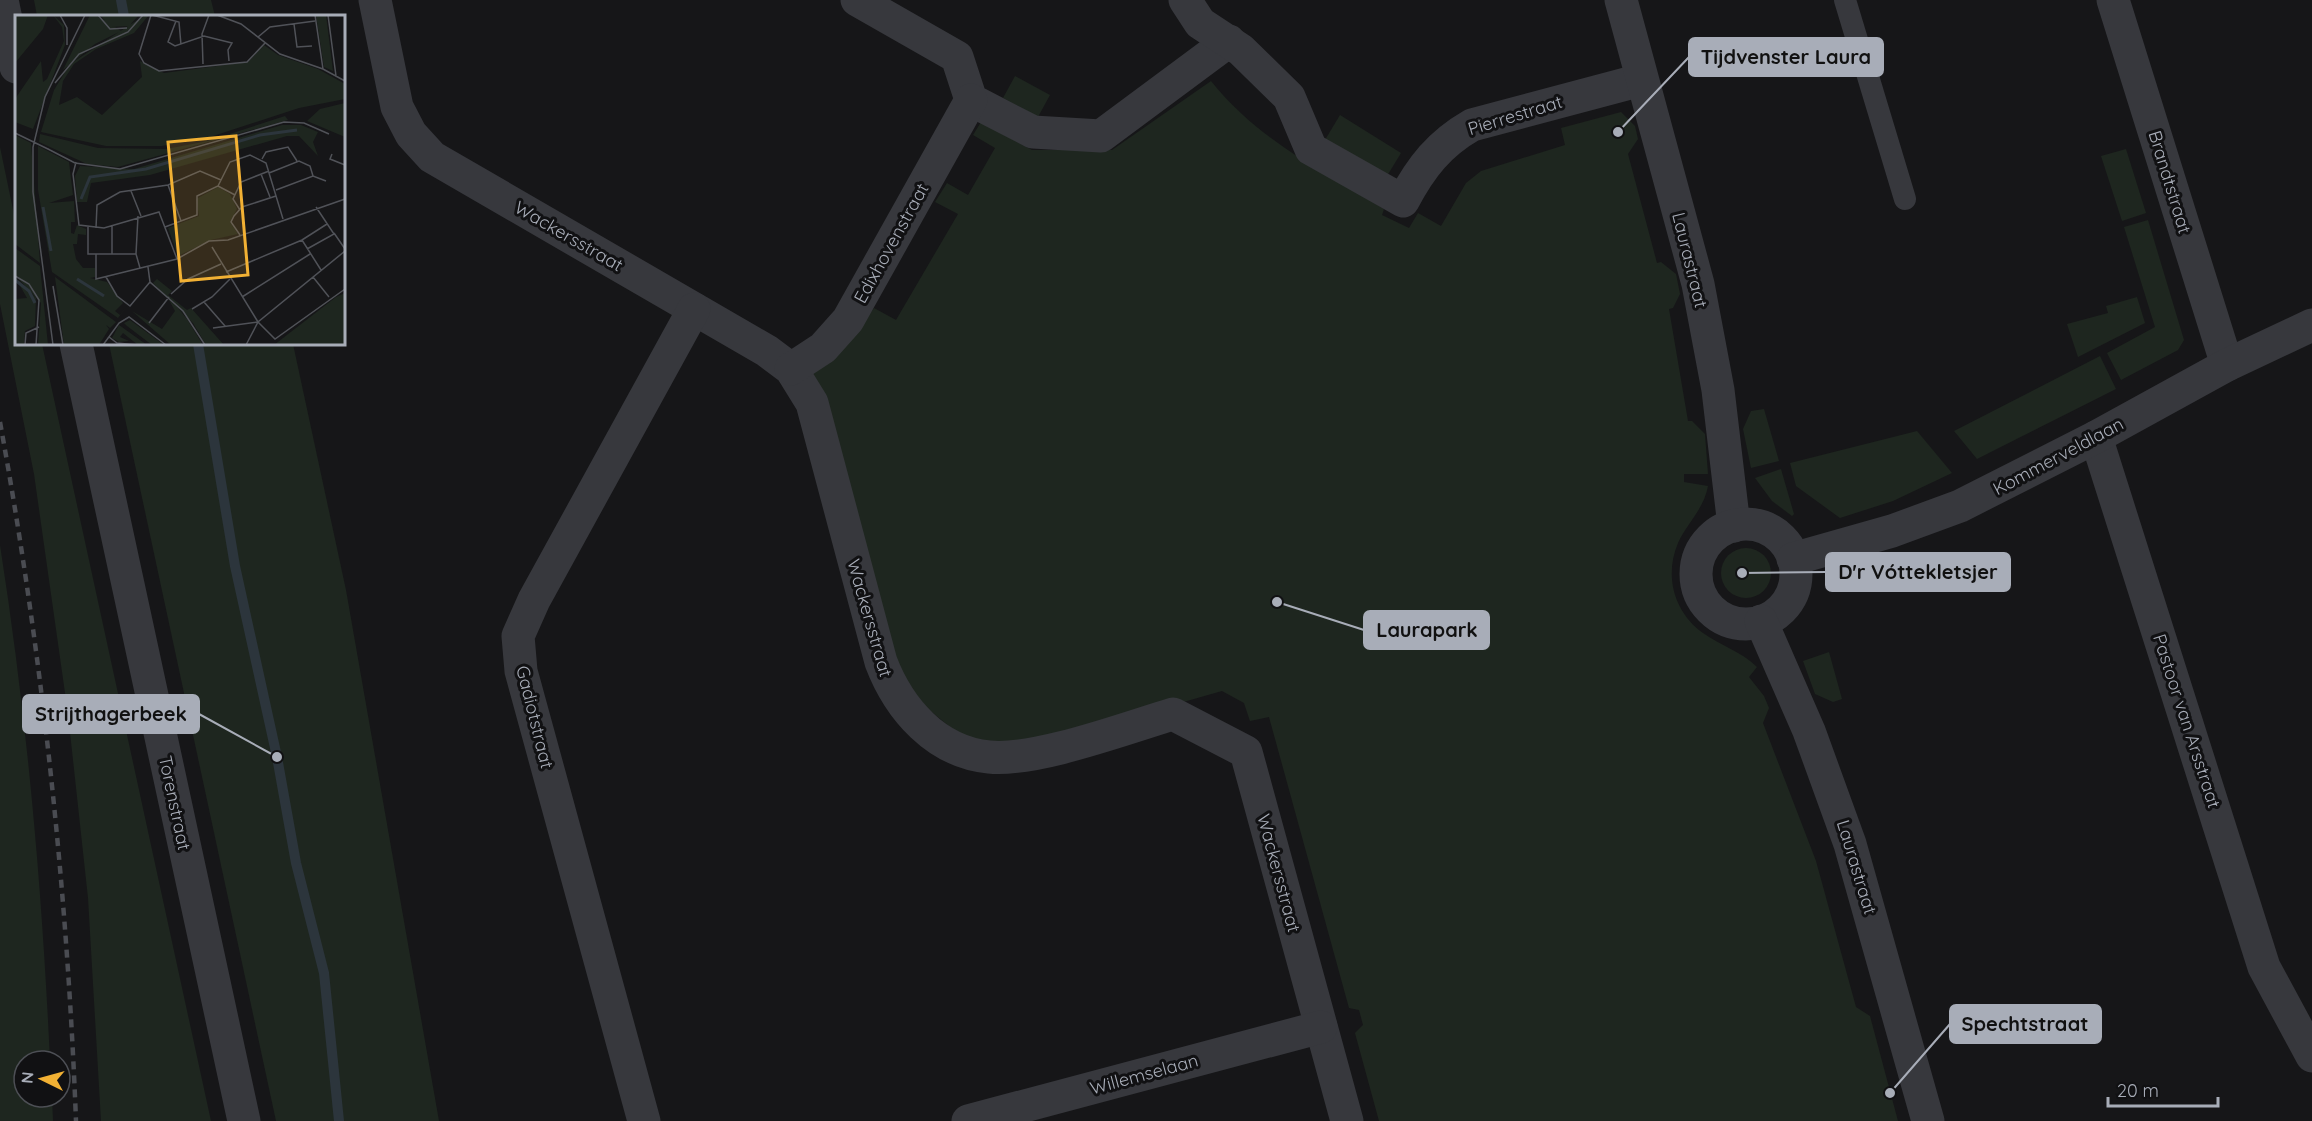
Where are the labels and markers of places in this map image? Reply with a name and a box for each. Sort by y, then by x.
callout: Tijdvenster Laura [1689,38,1883,76]
callout: D'r Vóttekletsjer [1826,553,2010,591]
callout: Laurapark [1364,611,1489,649]
callout: Strijthagerbeek [23,695,199,733]
callout: Spechtstraat [1950,1005,2101,1043]

